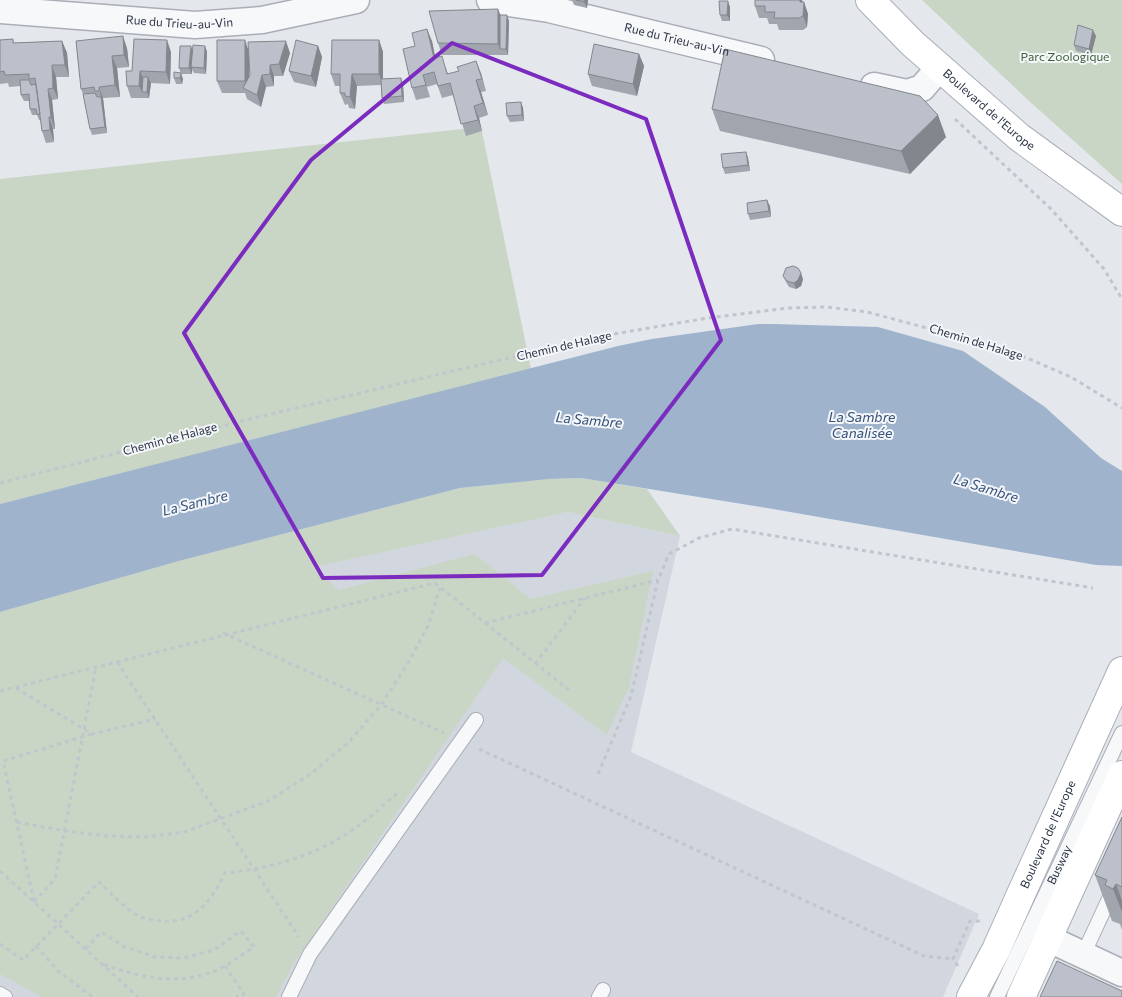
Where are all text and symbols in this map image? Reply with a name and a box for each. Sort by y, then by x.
street label: Rue du Trieu-au-Vin [125,12,234,31]
street label: Rue du Trieu-au-Vin [623,19,731,58]
park label: Parc Zoologique [1021,49,1109,63]
street label: Boulevard de l'Europe [941,66,1038,152]
street label: Chemin de Halage [928,320,1025,362]
street label: Chemin de Halage [515,327,613,363]
water label: La Sambre [555,408,624,431]
water label: La Sambre Canalisée [829,408,896,441]
street label: Chemin de Halage [121,419,218,457]
water label: La Sambre [952,470,1021,506]
water label: La Sambre [160,486,230,519]
street label: Boulevard de l'Europe [1017,778,1078,890]
street label: Busway [1043,843,1074,886]

